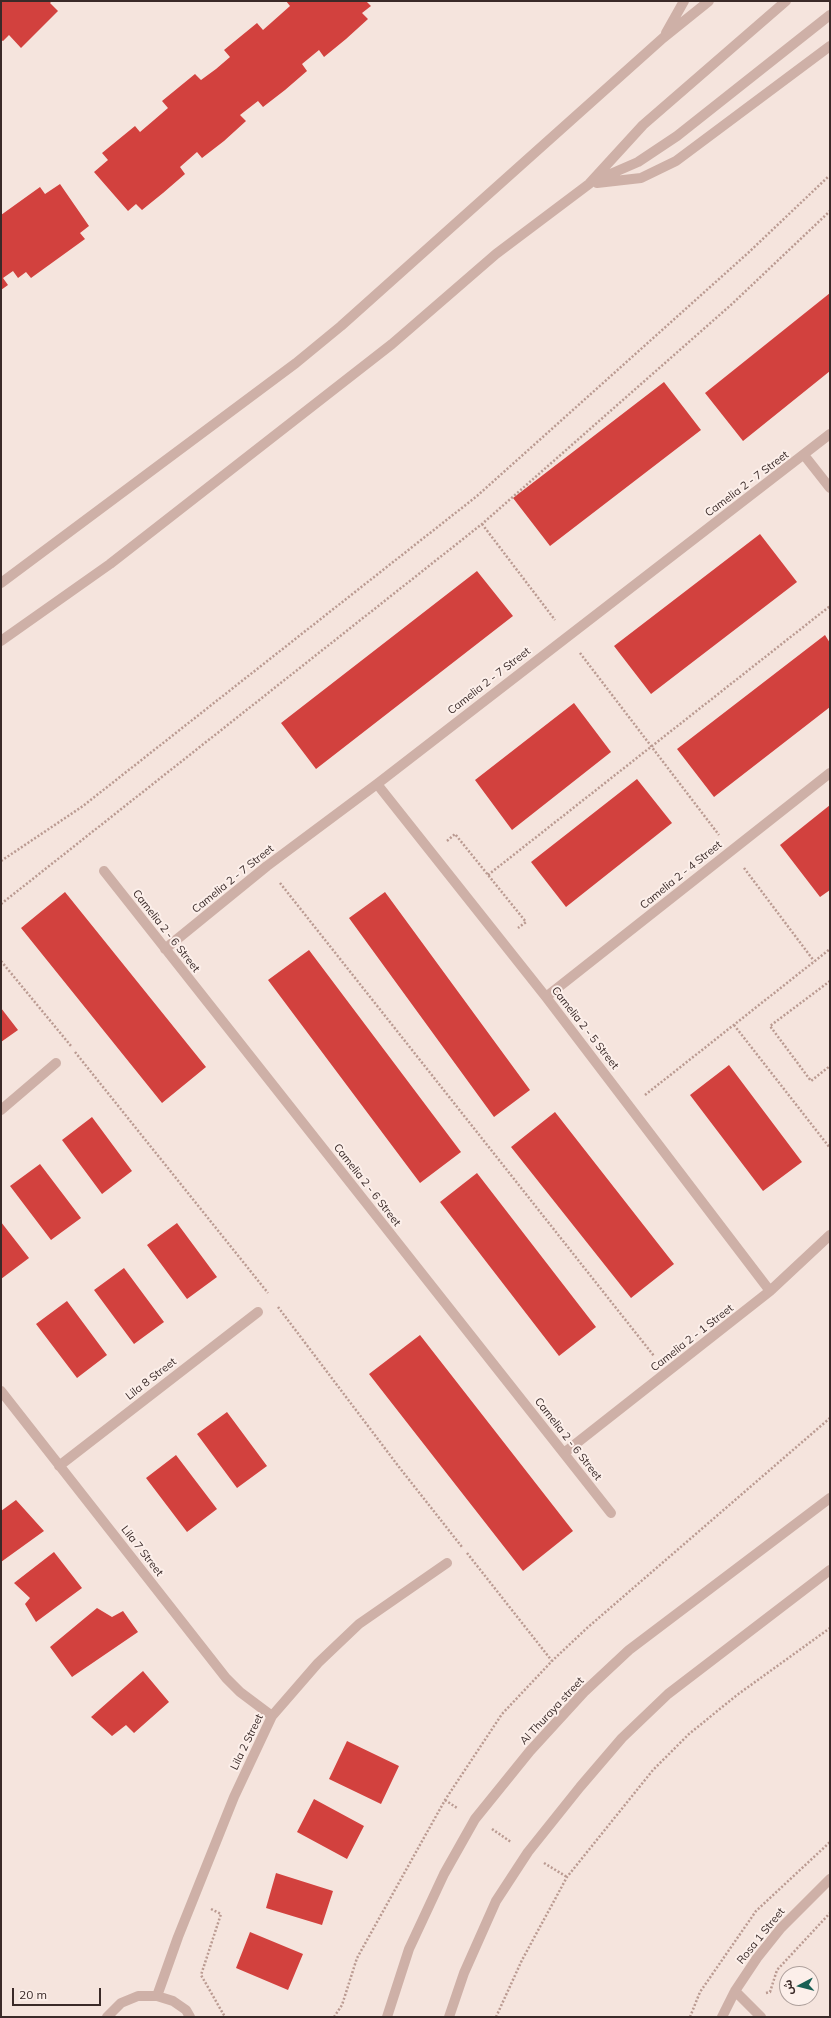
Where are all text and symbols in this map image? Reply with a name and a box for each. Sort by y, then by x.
street label: Camelia 2 - 7 Street [703,448,791,520]
street label: Camelia 2 - 7 Street [445,645,533,717]
street label: Camelia 2 - 4 Street [638,838,724,912]
street label: Camelia 2 - 7 Street [190,842,276,916]
street label: Camelia 2 - 6 Street [130,887,202,975]
street label: Camelia 2 - 5 Street [549,984,621,1072]
street label: Camelia 2 - 6 Street [331,1141,403,1229]
street label: Camelia 2 - 1 Street [648,1302,736,1374]
street label: Lila 8 Street [123,1355,179,1403]
street label: Camelia 2 - 6 Street [532,1395,604,1483]
street label: Lila 7 Street [118,1523,166,1579]
street label: Al Thuraya street [517,1674,587,1748]
street label: Lila 2 Street [228,1712,266,1772]
street label: Rosa 1 Street [734,1905,788,1967]
north arrow [779,1966,819,2006]
text: ش [780,1979,796,1996]
scale bar [14,1980,103,2006]
text: 20 m [19,1987,47,2002]

